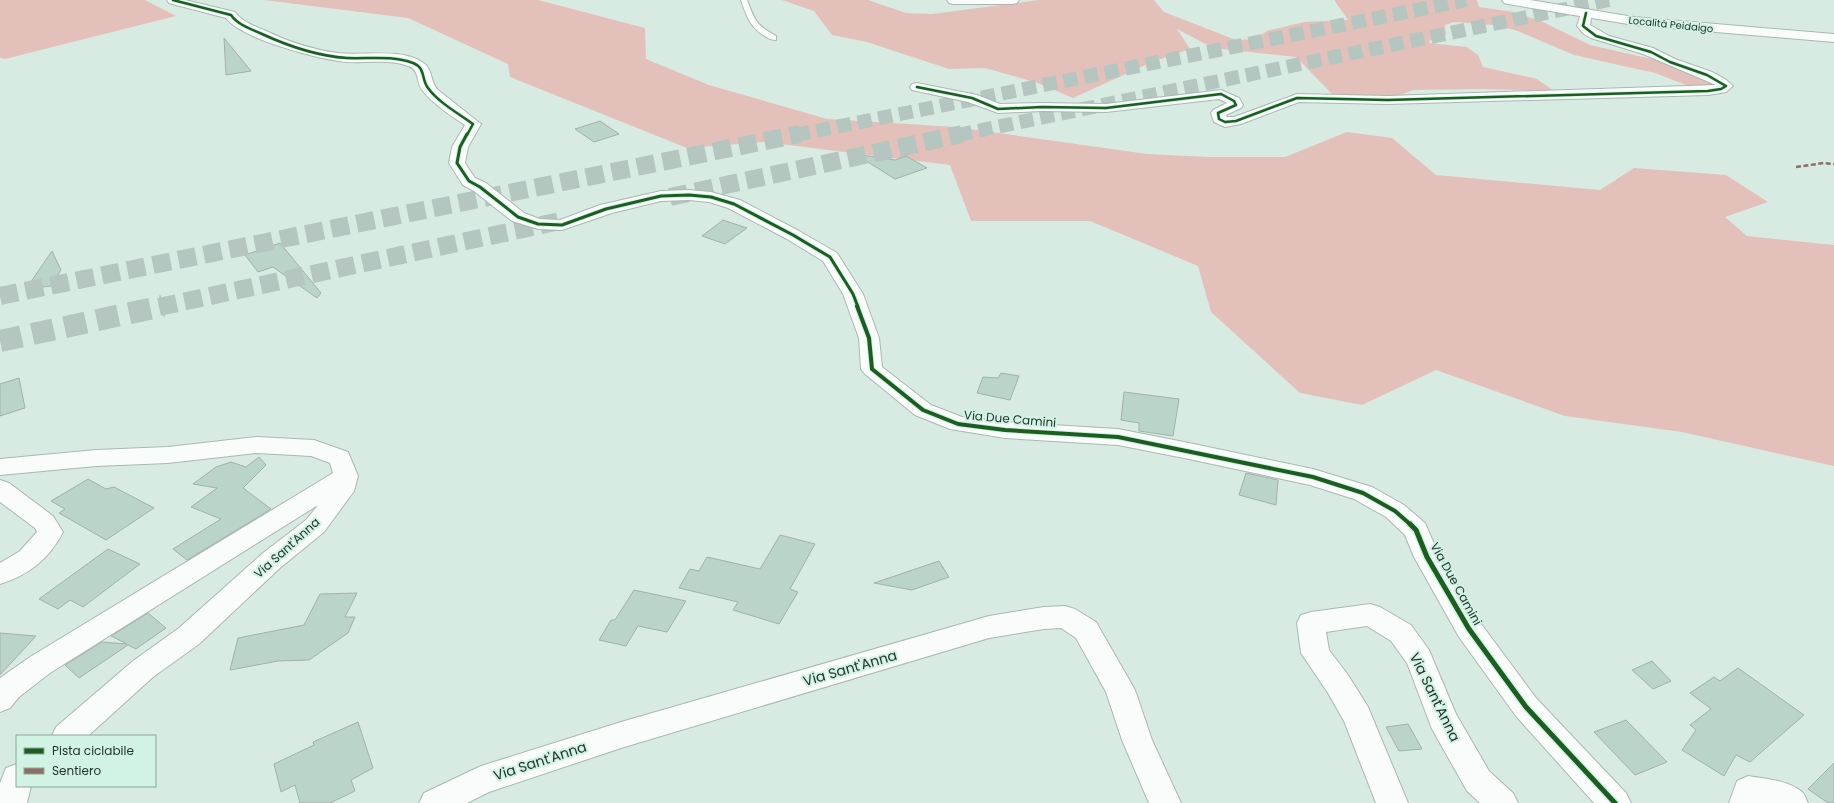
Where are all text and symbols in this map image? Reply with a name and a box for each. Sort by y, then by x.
street label: Località Peidaigo [1628,13,1714,36]
street label: Via Due Camini [963,406,1057,431]
street label: Via Sant'Anna [250,514,323,582]
street label: Via Due Camini [1427,539,1486,628]
street label: Via Sant'Anna [801,645,899,691]
street label: Via Sant'Anna [1405,649,1465,745]
legend [16,735,156,787]
street label: Via Sant'Anna [491,737,589,785]
text: Pista ciclabile [52,742,134,759]
text: Sentiero [52,762,101,779]

